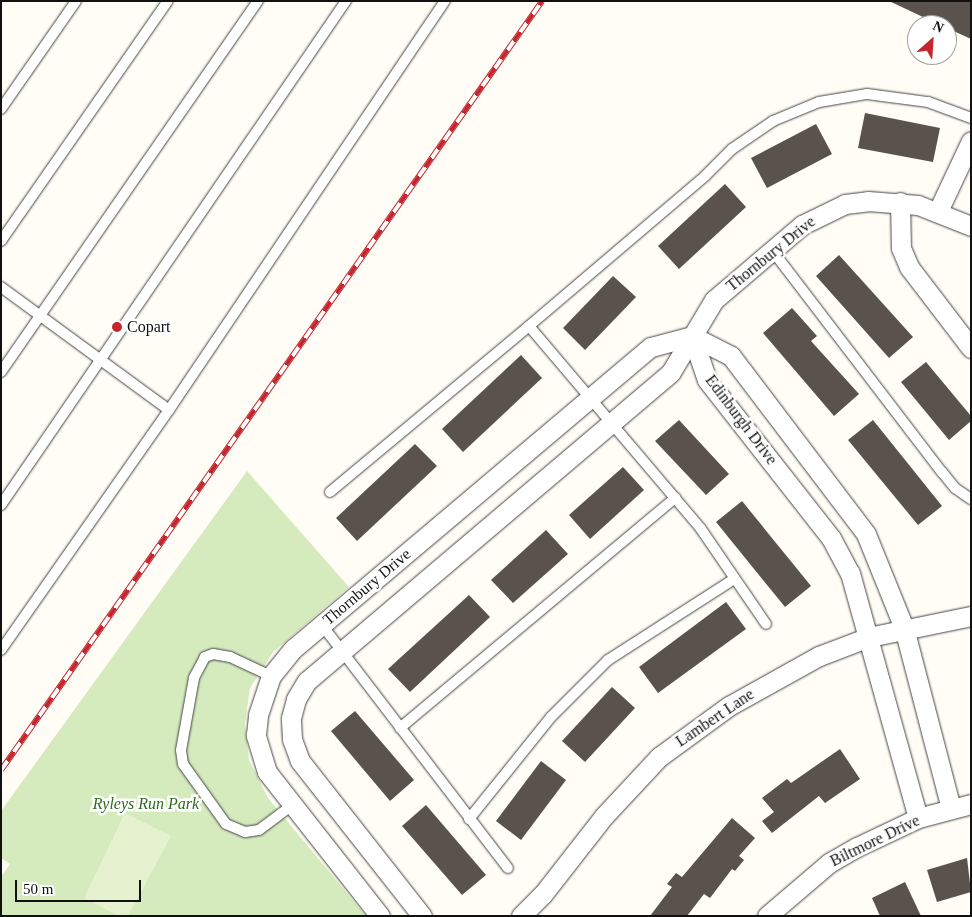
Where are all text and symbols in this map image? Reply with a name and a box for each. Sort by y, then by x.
north arrow [907,15,957,65]
text: N [931,18,946,36]
street label: Thornbury Drive [723,212,819,296]
place label: Copart [127,317,171,337]
marker: Copart [111,321,123,333]
street label: Edinburgh Drive [701,371,781,469]
street label: Thornbury Drive [319,545,415,629]
street label: Lambert Lane [672,685,758,751]
park label: Ryleys Run Park [93,794,199,814]
street label: Biltmore Drive [827,811,923,871]
scale bar [18,870,144,902]
text: 50 m [23,881,53,897]

